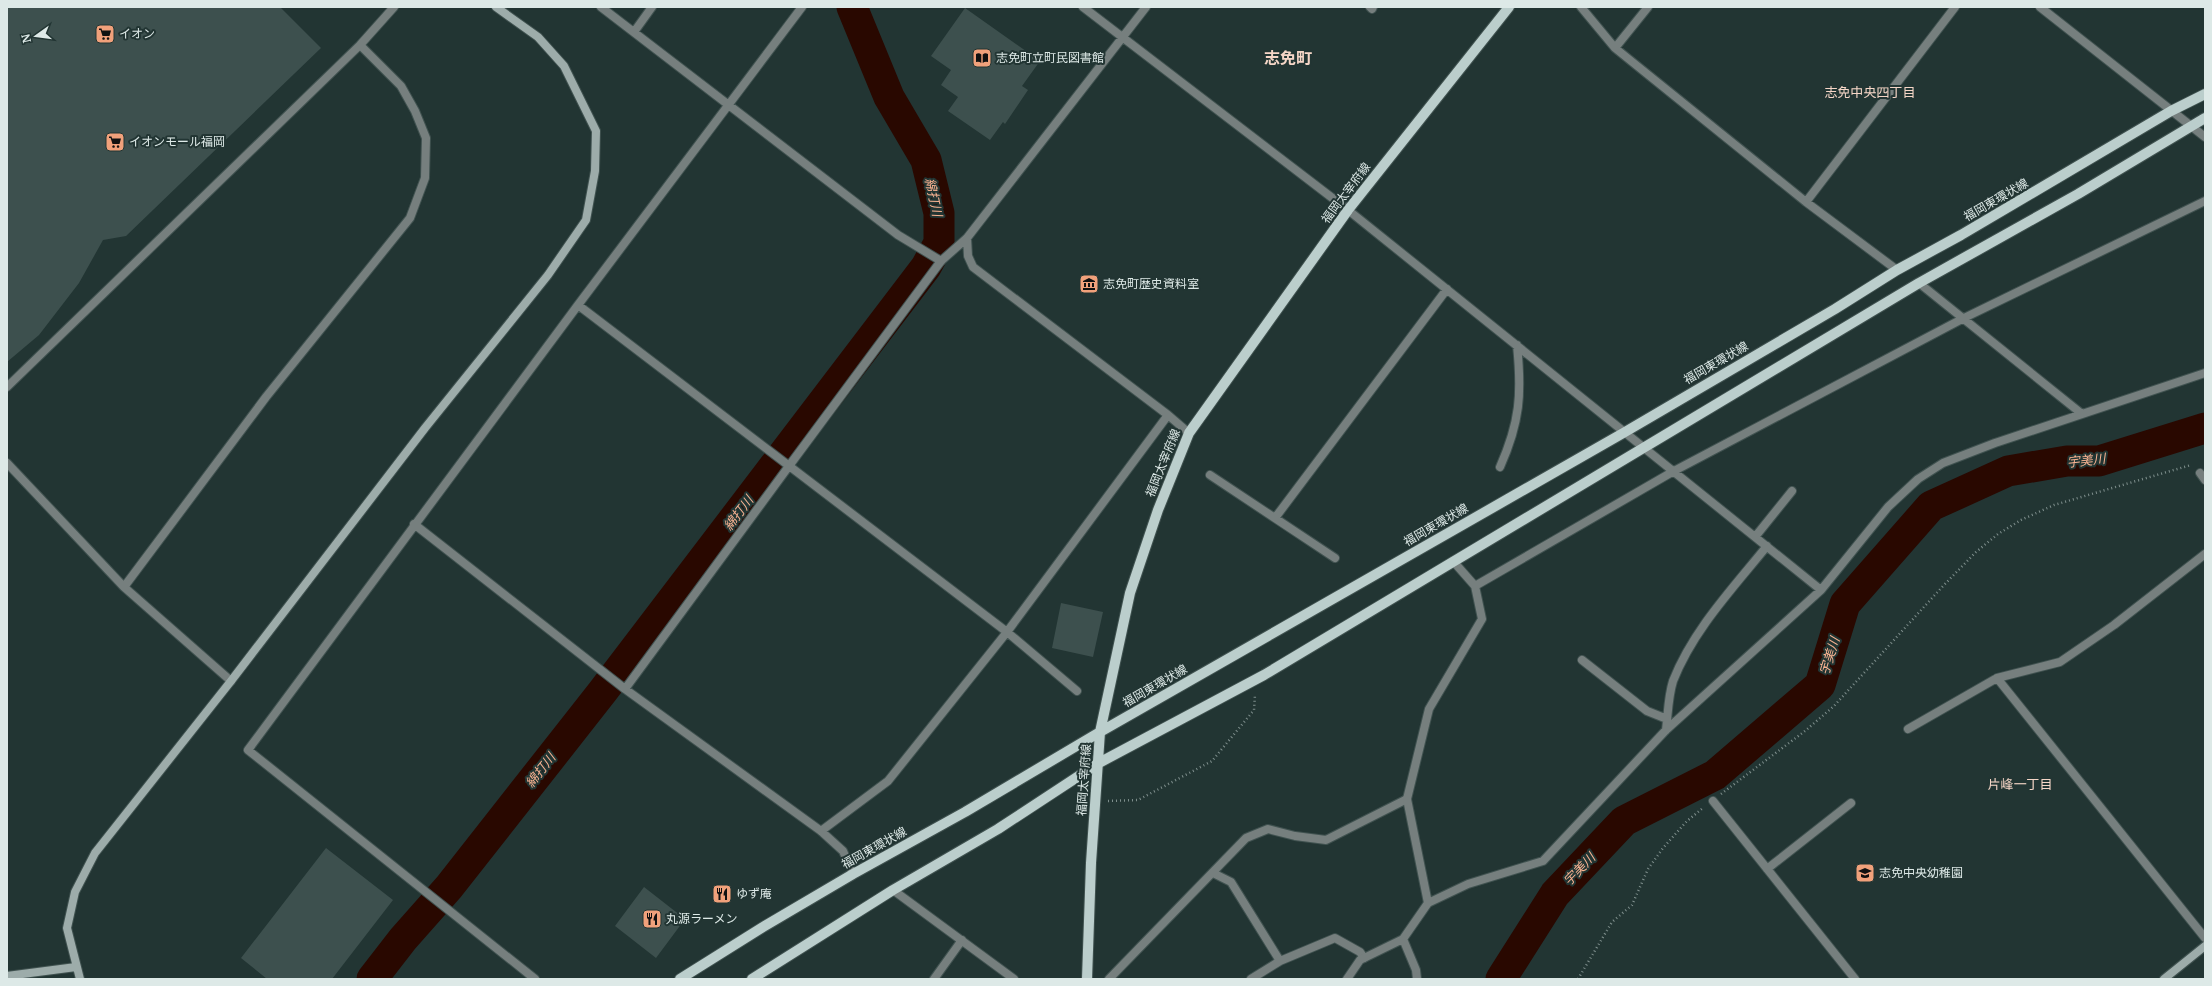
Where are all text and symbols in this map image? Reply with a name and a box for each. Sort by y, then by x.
north arrow [16,16,56,56]
supermarket icon: イオン [94,23,116,45]
place label: イオン [119,26,155,41]
text: N [18,32,34,44]
library icon: 志免町立町民図書館 [971,47,993,69]
district label: 志免町 [1264,48,1312,68]
place label: 志免町立町民図書館 [996,50,1104,65]
district label: 志免中央四丁目 [1824,84,1916,101]
supermarket icon: イオンモール福岡 [104,131,126,153]
place label: イオンモール福岡 [129,134,225,149]
street label: 福岡太宰府線 [1318,159,1373,226]
street label: 福岡東環状線 [1961,175,2031,224]
water label: 綿打川 [921,176,946,220]
museum icon: 志免町歴史資料室 [1078,273,1100,295]
place label: 志免町歴史資料室 [1103,276,1199,291]
street label: 福岡東環状線 [1681,338,1751,387]
street label: 福岡太宰府線 [1142,427,1183,499]
water label: 宇美川 [2066,450,2108,471]
water label: 綿打川 [720,491,758,534]
street label: 福岡東環状線 [1401,500,1471,549]
water label: 宇美川 [1816,633,1844,677]
street label: 福岡東環状線 [1120,661,1190,710]
street label: 福岡太宰府線 [1074,744,1093,816]
water label: 綿打川 [522,748,560,791]
district label: 片峰一丁目 [1987,776,2053,793]
street label: 福岡東環状線 [839,824,909,872]
water label: 宇美川 [1560,848,1600,889]
school or university icon: 志免中央幼稚園 [1854,862,1876,884]
place label: 志免中央幼稚園 [1879,865,1963,880]
restaurant icon: ゆず庵 [711,883,733,905]
place label: ゆず庵 [736,886,772,901]
restaurant icon: 丸源ラーメン [641,908,663,930]
place label: 丸源ラーメン [666,911,738,926]

